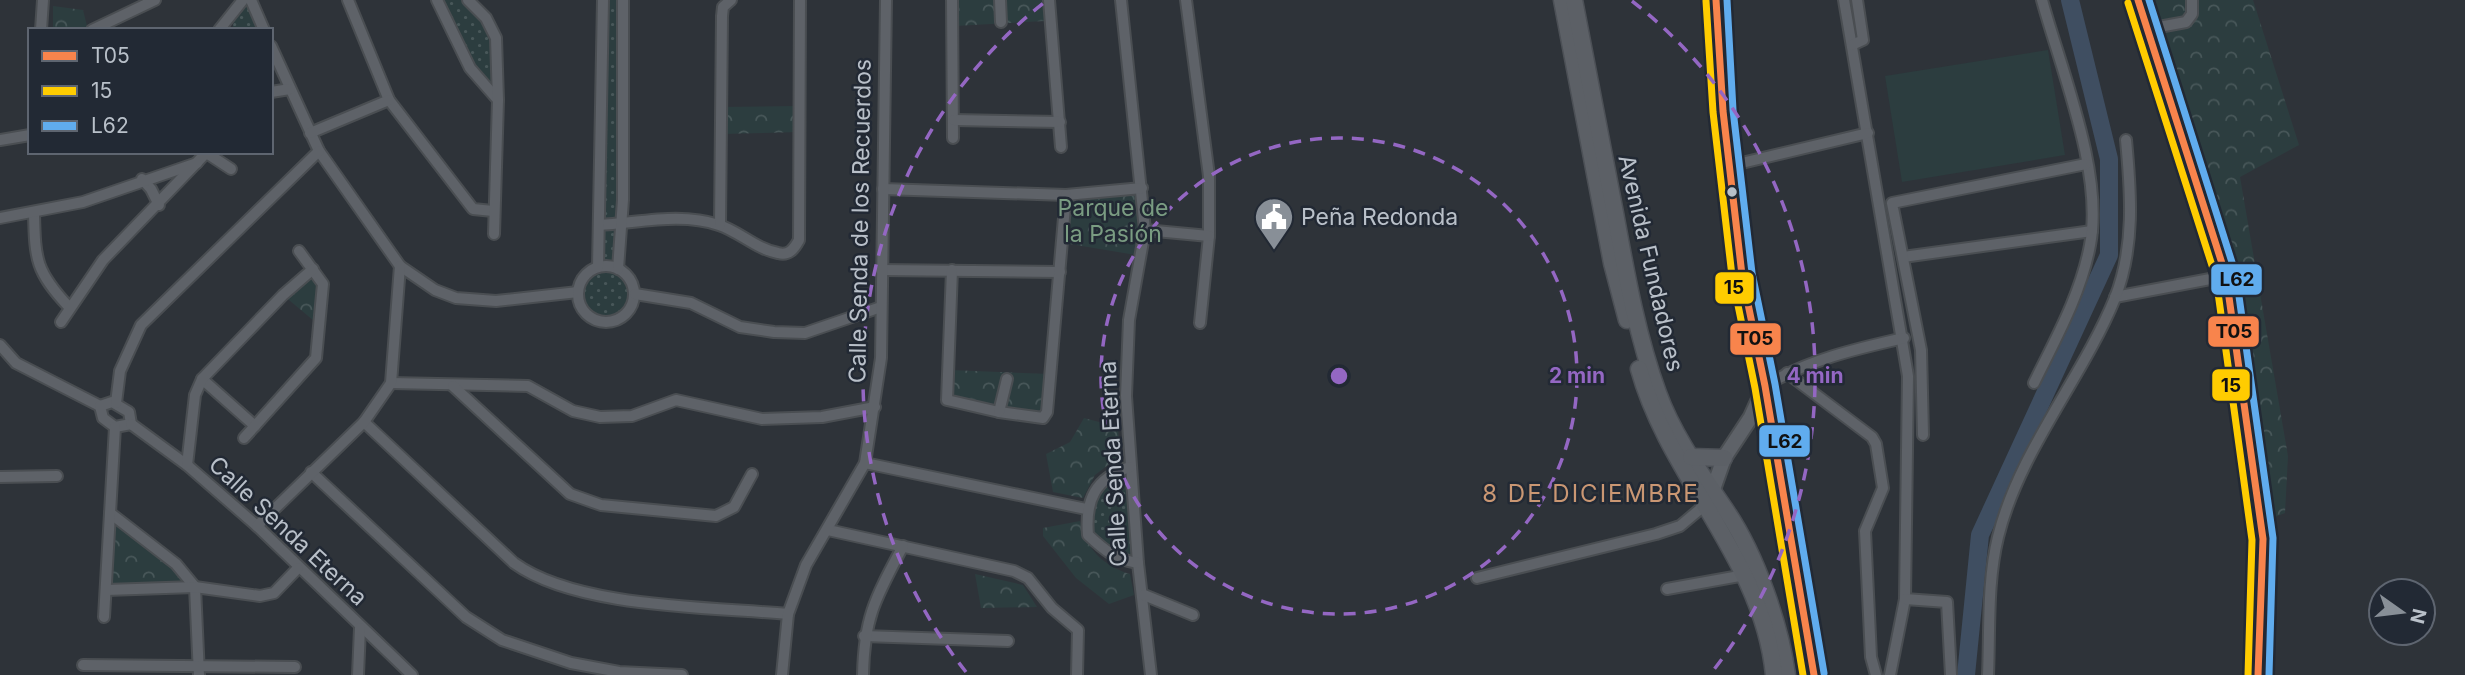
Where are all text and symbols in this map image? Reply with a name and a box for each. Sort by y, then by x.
legend [28,28,273,154]
text: T05 [91,43,130,68]
street label: Calle Senda de los Recuerdos [843,59,877,383]
text: 15 [91,78,112,103]
text: L62 [91,113,129,138]
street label: Avenida Fundadores [1612,152,1690,374]
unlabelled marker [1725,185,1739,199]
park label: Parque de la Pasión [1058,194,1168,248]
public building icon: Peña Redonda [1253,196,1295,251]
place label: Peña Redonda [1301,203,1458,231]
line badge: L62 [2210,263,2263,296]
text: L62 [2219,268,2255,291]
line badge: 15 [1714,271,1755,305]
text: 15 [1724,276,1744,299]
line badge: T05 [2207,315,2260,348]
text: T05 [2216,320,2253,343]
line badge: T05 [1729,322,1782,356]
text: T05 [1737,327,1774,350]
street label: Calle Senda Eterna [1094,360,1132,568]
text: 2 min [1549,363,1605,388]
text: 4 min [1786,363,1844,388]
centre of rings [1327,364,1351,388]
line badge: 15 [2211,368,2251,402]
text: 15 [2221,374,2241,397]
line badge: L62 [1758,424,1811,458]
text: L62 [1767,430,1803,453]
street label: Calle Senda Eterna [203,451,373,611]
district label: 8 DE DICIEMBRE [1482,479,1700,508]
north arrow [2367,577,2437,647]
text: N [2405,606,2431,626]

